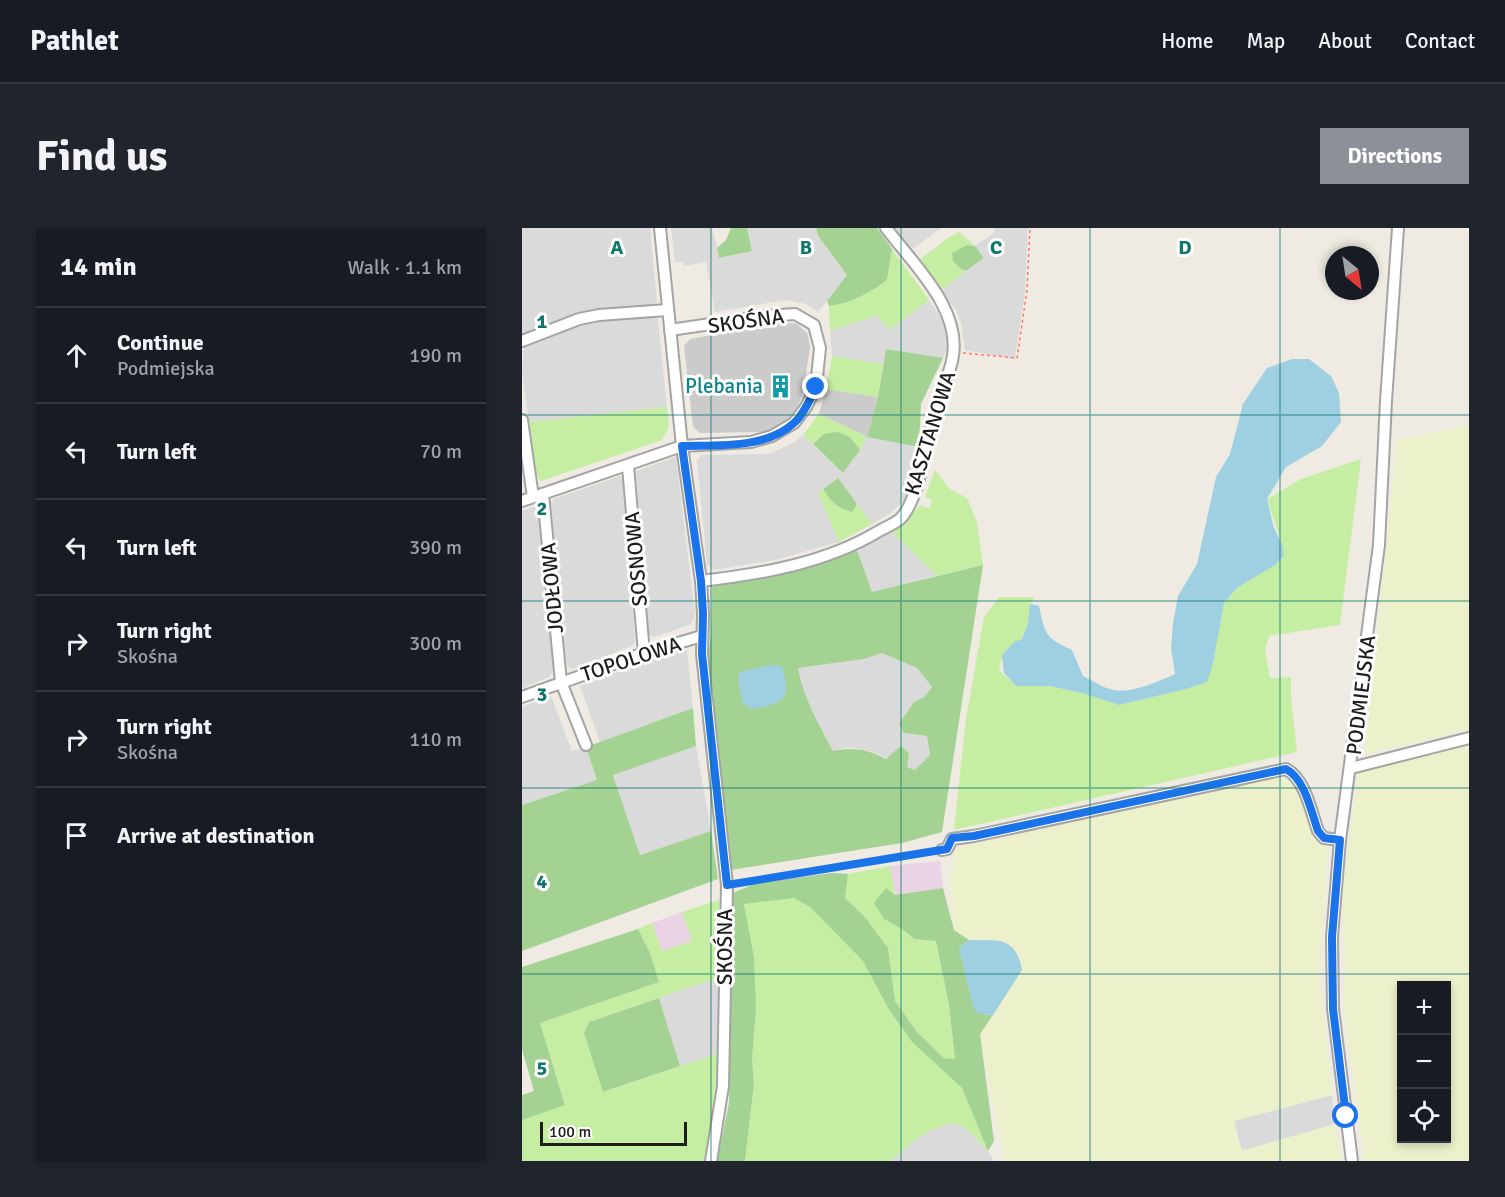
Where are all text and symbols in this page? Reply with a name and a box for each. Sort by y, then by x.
text: Pathlet [30,24,119,58]
text: Home [1161,28,1214,54]
text: Map [1247,28,1285,54]
text: About [1318,28,1372,54]
text: Contact [1405,28,1475,54]
button: Directions [1320,128,1469,184]
text: Find us [36,131,167,182]
text: A [611,235,624,260]
text: B [800,235,812,260]
text: C [990,235,1002,260]
text: D [1178,235,1192,260]
north arrow [1325,246,1379,300]
text: 14 min [60,251,137,283]
text: Walk · 1.1 km [348,255,462,280]
street label: SKOŚNA [706,303,786,339]
text: 1 [537,309,548,334]
text: Continue [117,329,204,356]
icon: ahead [60,339,93,372]
text: 190 m [409,343,462,368]
text: Podmiejska [117,356,215,381]
street label: KASZTANOWA [899,368,961,498]
place label: Plebania [685,373,763,399]
building icon: Plebania [768,373,794,399]
route end [802,373,828,399]
icon: left [60,435,93,468]
text: Turn left [117,438,197,465]
text: 70 m [420,439,462,464]
text: 2 [537,496,547,521]
street label: SOSNOWA [619,510,653,608]
icon: left [60,531,93,564]
text: Turn left [117,534,197,561]
text: 390 m [409,535,462,560]
street label: JODŁOWA [535,541,569,634]
text: Turn right [117,617,212,644]
icon: right [60,627,93,660]
text: 300 m [409,631,462,656]
street label: TOPOLOWA [578,631,684,687]
street label: PODMIEJSKA [1341,633,1381,757]
text: Skośna [117,644,178,669]
text: 3 [537,682,547,707]
text: Turn right [117,713,212,740]
icon: right [60,723,93,756]
text: 110 m [409,727,462,752]
text: Skośna [117,740,178,765]
icon: arrive [60,819,93,852]
text: Arrive at destination [117,822,314,849]
text: 4 [537,869,548,894]
street label: SKOŚNA [712,909,738,985]
map controls [1397,981,1451,1143]
button: + [1397,981,1451,1035]
button: − [1397,1035,1451,1089]
text: 5 [537,1056,547,1081]
button: locate [1397,1089,1451,1143]
route start [1332,1102,1358,1128]
scale bar [540,1119,687,1146]
text: 100 m [549,1122,591,1142]

